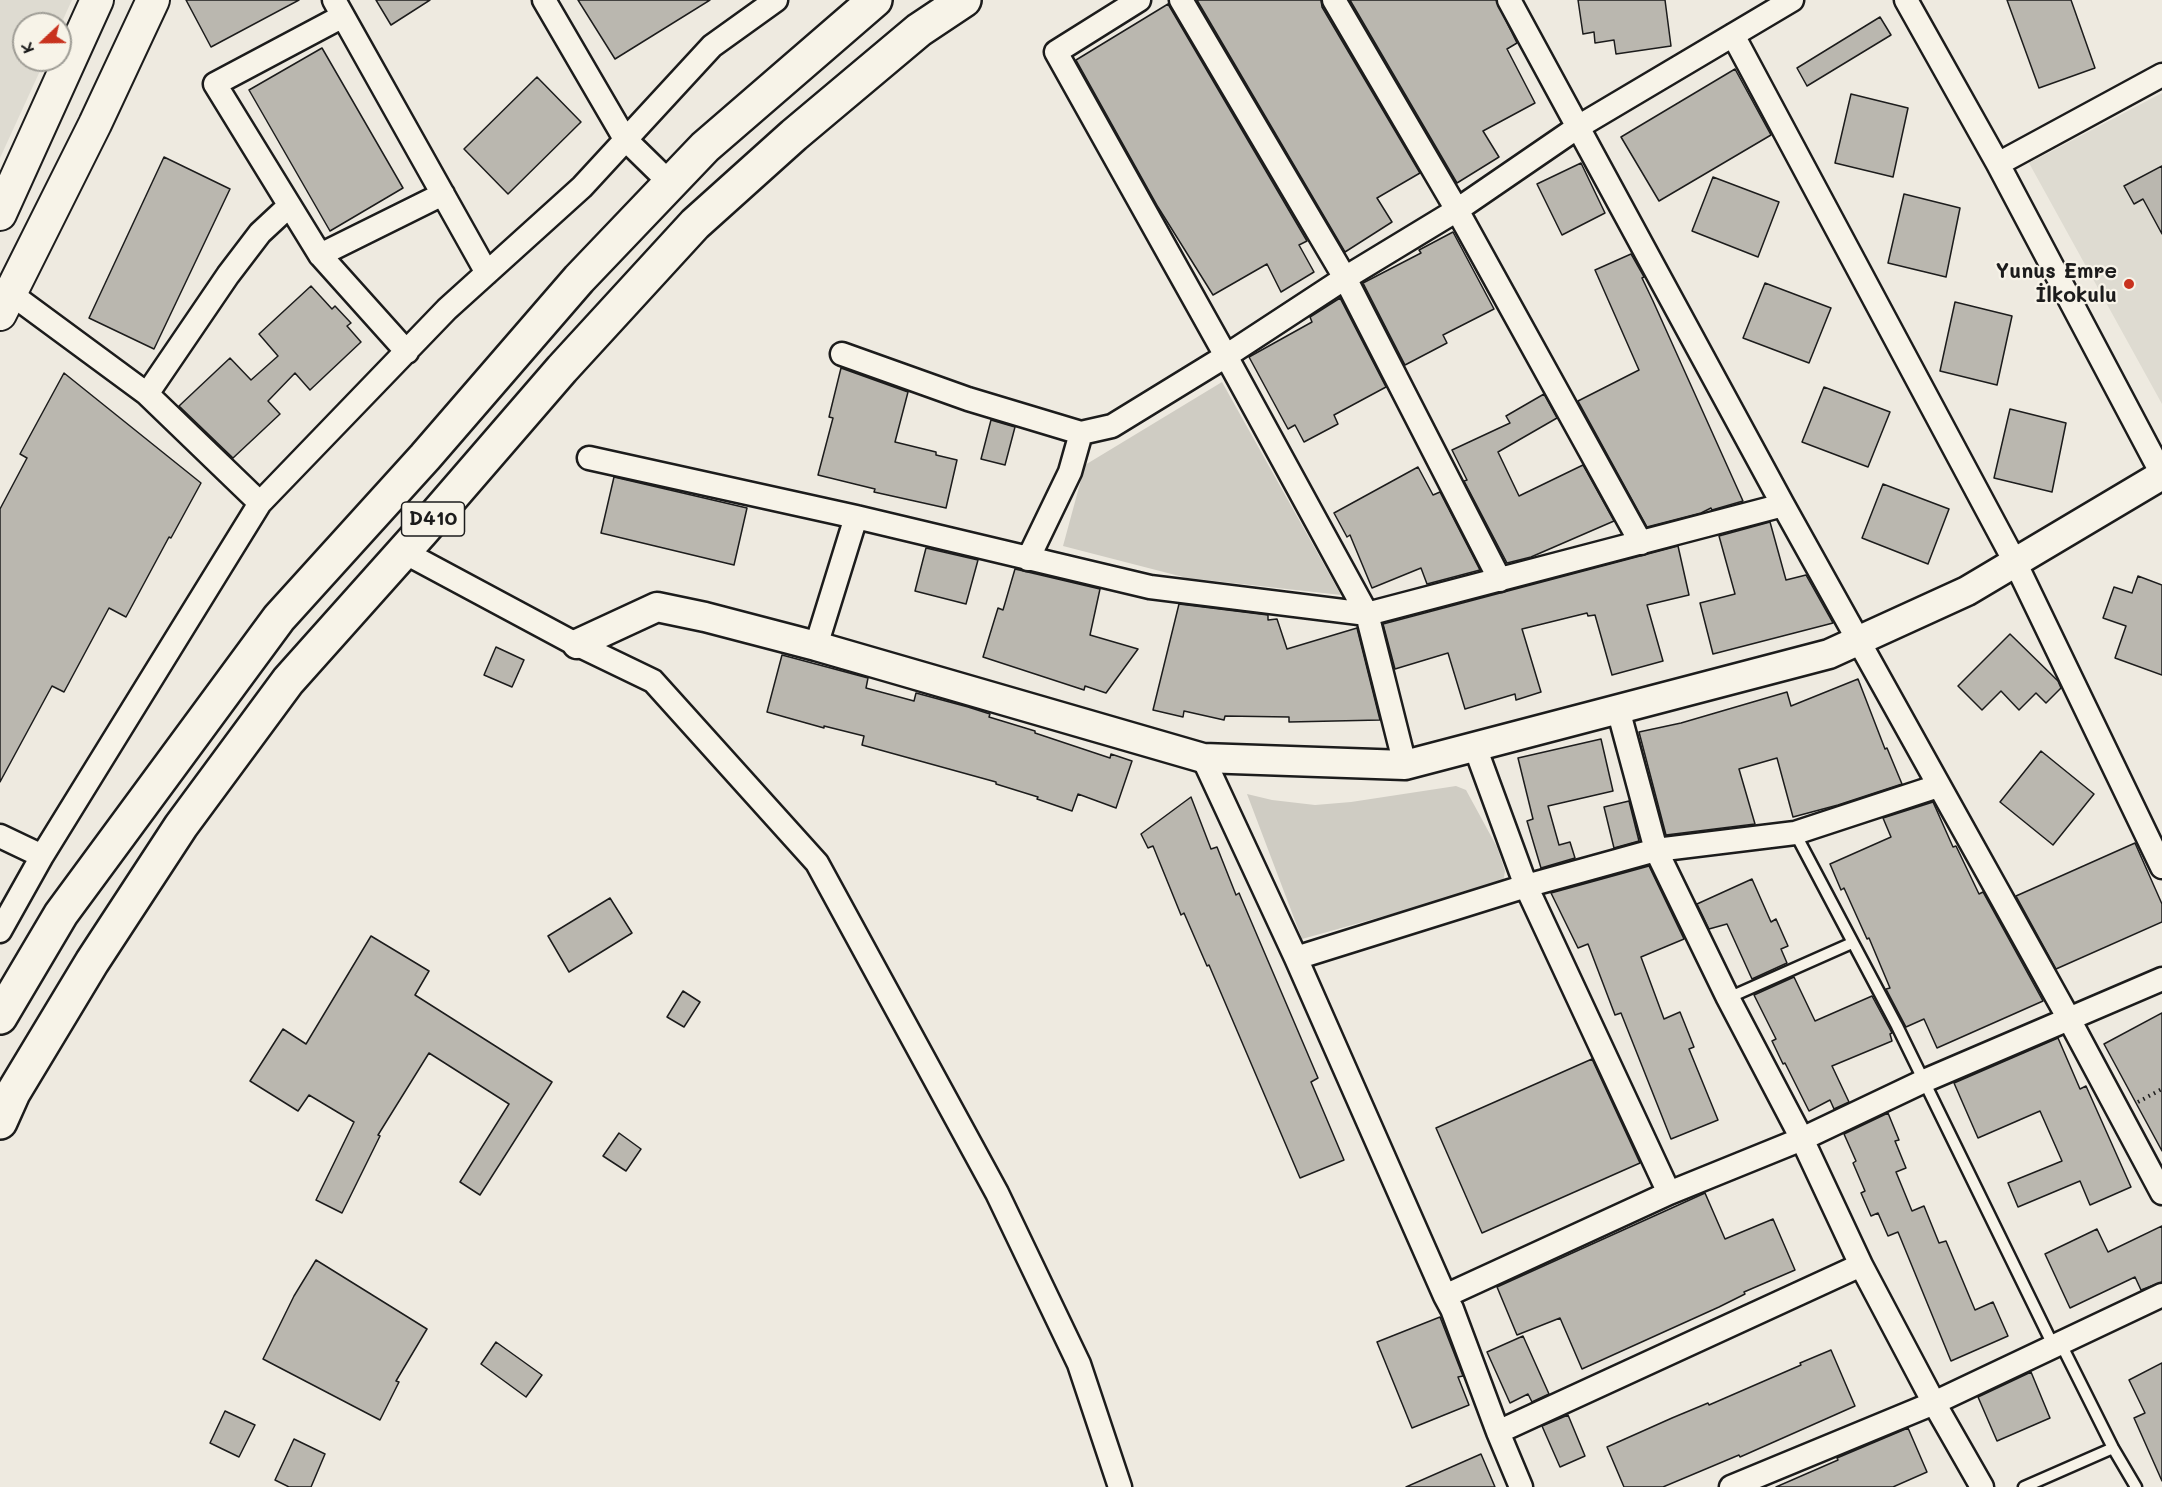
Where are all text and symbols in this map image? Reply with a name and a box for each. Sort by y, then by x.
north arrow [12,12,72,72]
text: K [15,39,38,57]
place label: Yunus Emre İlkokulu [1995,259,2117,309]
marker: Yunus Emre İlkokulu [2122,277,2136,291]
road number: D410 [402,502,464,536]

